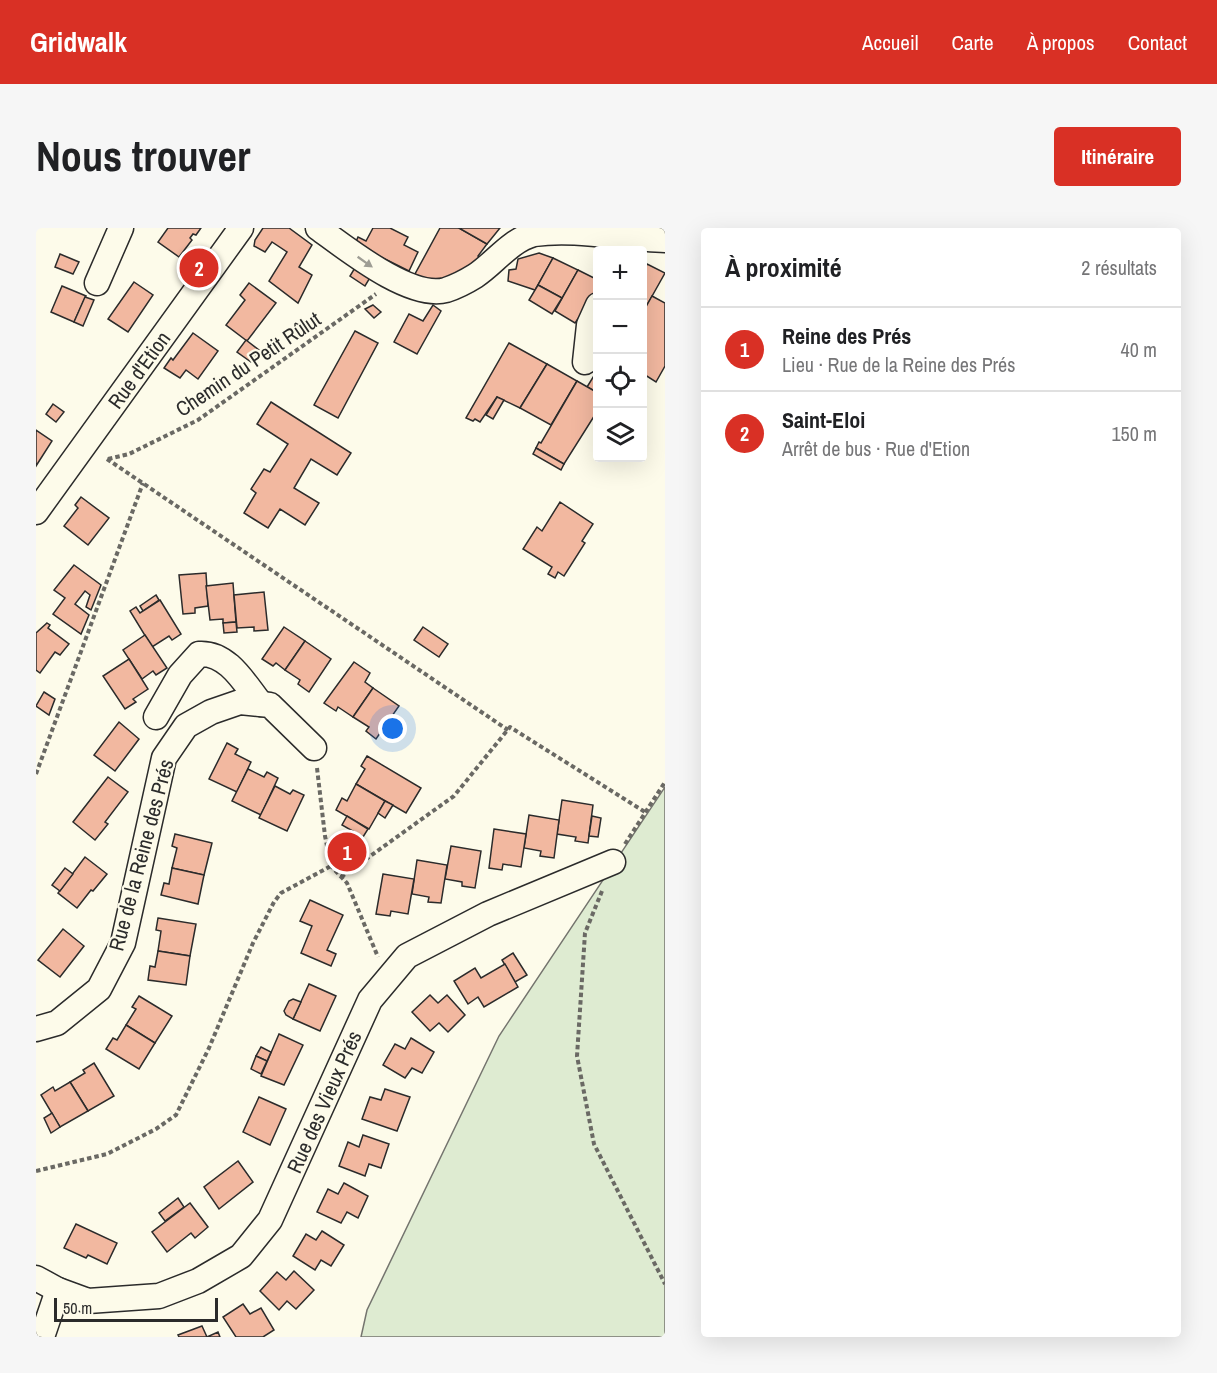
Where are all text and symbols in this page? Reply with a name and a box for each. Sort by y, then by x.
text: Gridwalk [30,23,127,61]
text: Accueil [862,28,919,57]
text: Carte [952,28,994,57]
text: À propos [1027,28,1095,57]
text: Contact [1128,28,1187,57]
button: Itinéraire [1054,127,1181,186]
text: Nous trouver [36,128,250,184]
pin: 2 [180,246,218,291]
map controls [593,246,647,462]
button: + [593,246,647,300]
text: À proximité [725,250,842,285]
text: 2 résultats [1081,254,1157,281]
one-way arrow [357,256,373,268]
button: − [593,300,647,354]
street label: Chemin du Petit Rûlut [170,304,327,423]
text: Reine des Prés [782,321,911,351]
street label: Rue d'Etion [101,325,177,415]
text: 1 [740,336,749,363]
text: 40 m [1121,336,1157,363]
text: Lieu · Rue de la Reine des Prés [782,351,1015,378]
button: locate [593,354,647,408]
text: Saint-Eloi [782,405,865,435]
button: layers [593,408,647,462]
text: 2 [740,420,749,447]
text: 150 m [1111,420,1157,447]
text: Arrêt de bus · Rue d'Etion [782,435,970,462]
your location [378,714,407,743]
street label: Rue de la Reine des Prés [101,756,181,954]
pin: 1 [328,830,366,874]
street label: Rue des Vieux Prés [280,1026,368,1178]
scale bar [54,1295,218,1322]
text: 50 m [63,1297,92,1319]

